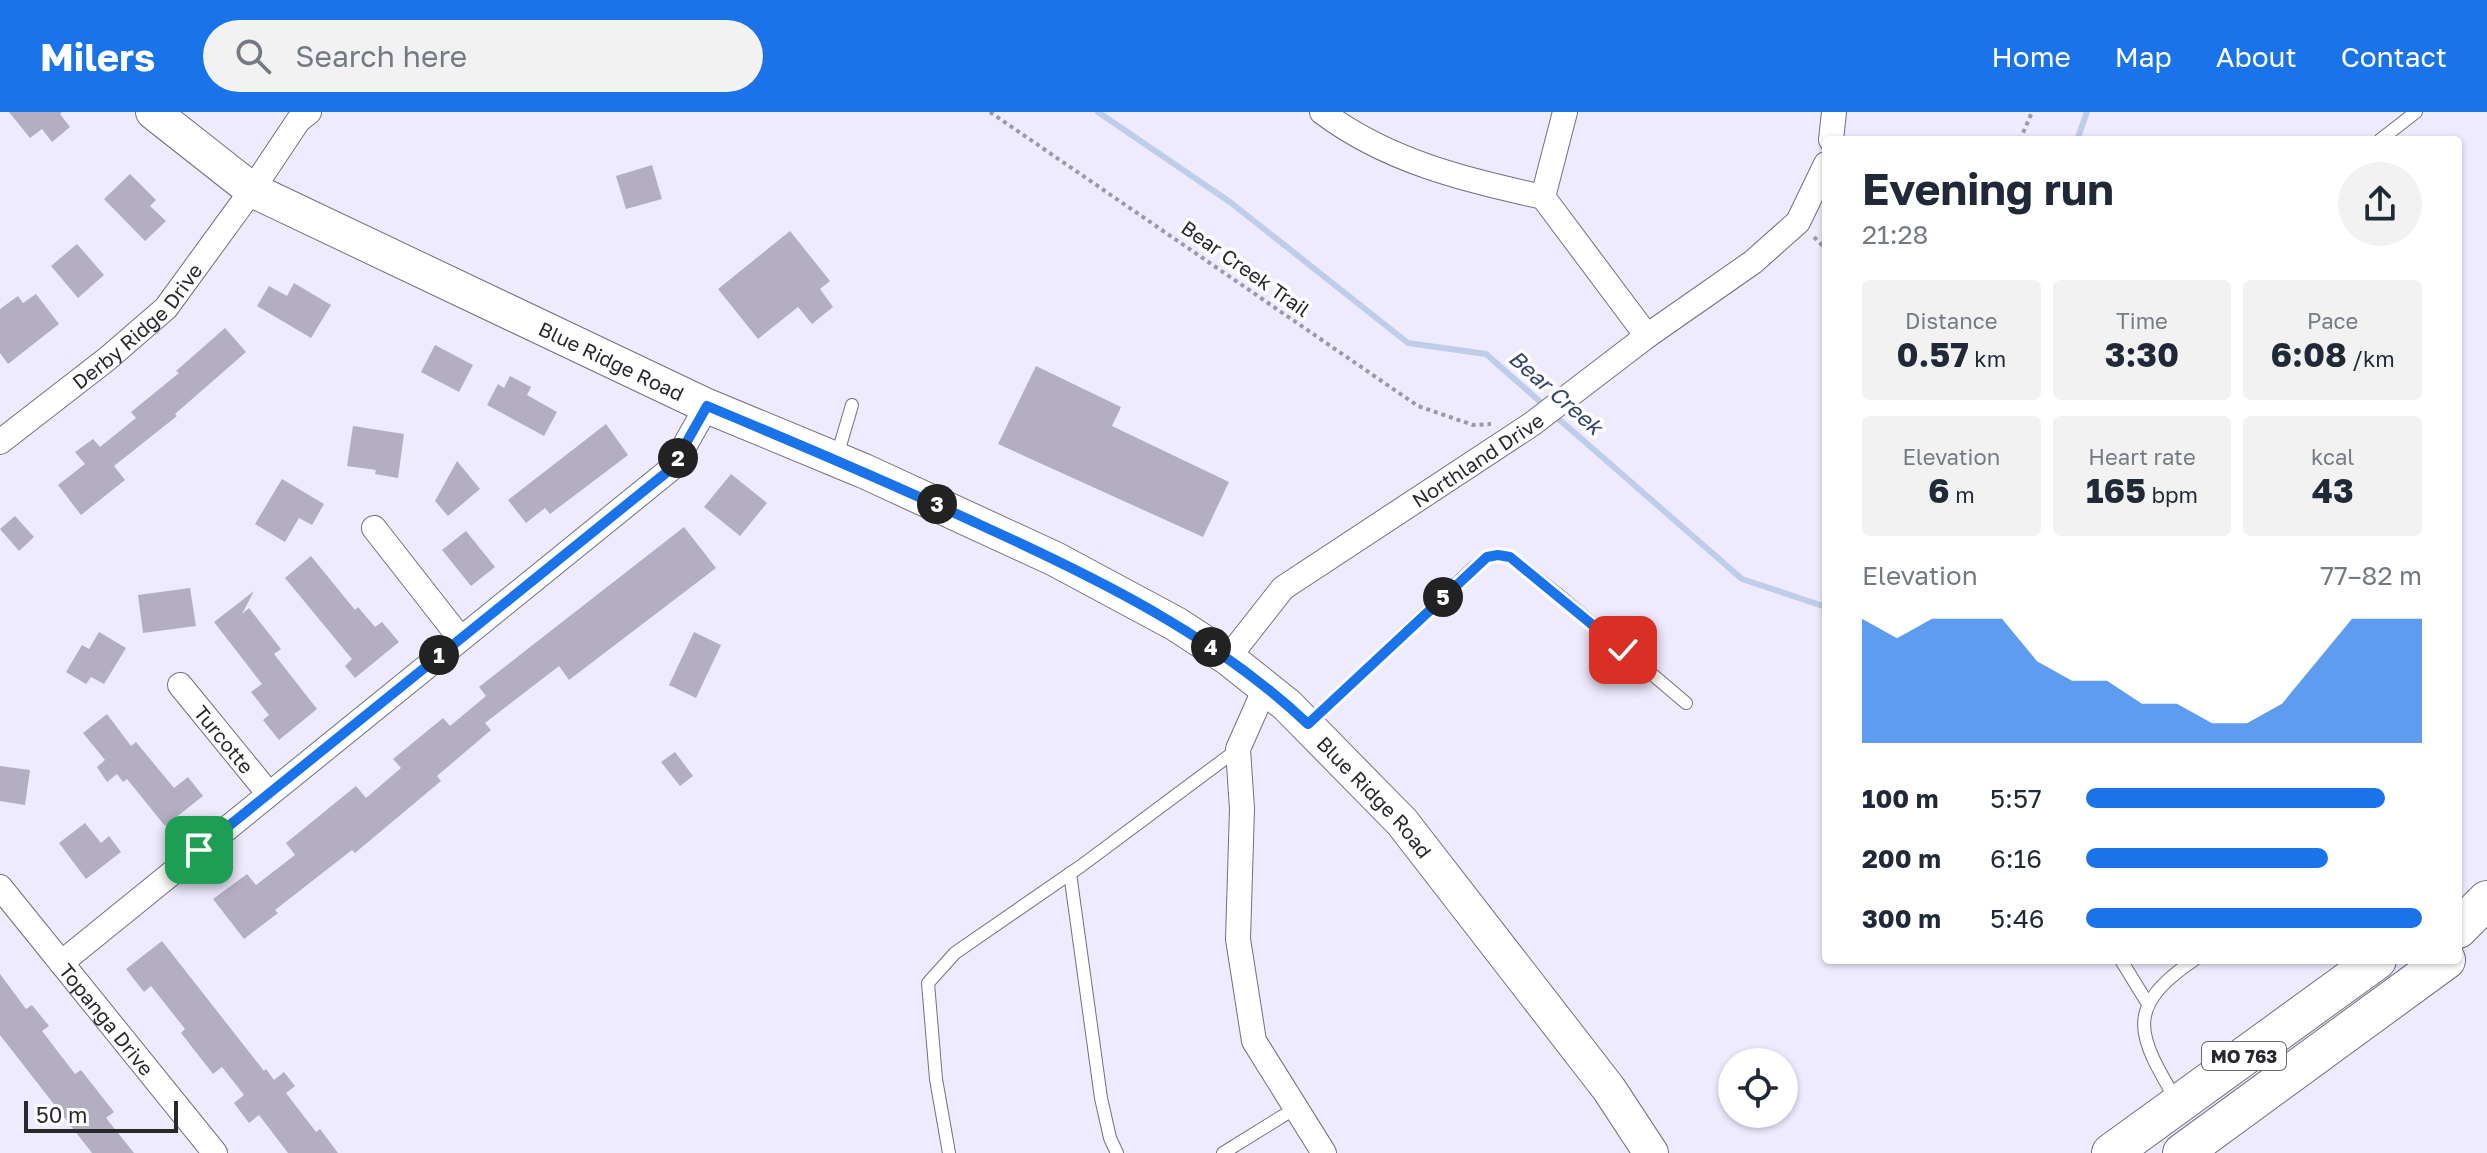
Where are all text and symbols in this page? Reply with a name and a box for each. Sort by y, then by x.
search box [203,20,763,92]
text: Milers [40,34,155,79]
icon: search [231,34,275,78]
text: Search here [295,38,467,74]
text: Home [1992,40,2071,73]
text: Map [2115,40,2172,73]
text: About [2216,40,2297,73]
text: Contact [2341,40,2447,73]
text: Evening run [1862,162,2114,215]
button: share [2338,162,2422,246]
street label: Bear Creek Trail [1177,215,1315,321]
text: 21:28 [1862,219,1928,250]
street label: Derby Ridge Drive [67,259,206,394]
text: Distance [1905,307,1998,334]
text: Time [2116,307,2168,334]
text: Pace [2307,307,2358,334]
street label: Blue Ridge Road [535,316,688,405]
text: 0.57 [1897,334,1969,374]
text: 3:30 [2105,334,2179,374]
text: 6:08 [2271,334,2347,374]
water label: Bear Creek [1504,344,1610,442]
text: km [1969,345,2006,372]
text: /km [2347,345,2395,372]
street label: Northland Drive [1407,408,1548,512]
pin: 2 [658,438,698,478]
text: Elevation [1902,443,2000,470]
text: Heart rate [2088,443,2196,470]
text: kcal [2311,443,2354,470]
text: 2 [671,444,685,471]
text: 6 [1928,470,1950,510]
text: 165 [2086,470,2146,510]
text: 43 [2312,470,2354,510]
text: m [1950,481,1975,508]
text: bpm [2146,481,2198,508]
pin: 3 [917,484,957,524]
text: 3 [930,490,944,517]
text: Elevation [1862,560,1978,591]
text: 77–82 m [2320,560,2422,591]
pin: 5 [1423,577,1463,617]
text: 5 [1436,583,1450,610]
pin [1589,616,1657,684]
pin: 4 [1191,627,1231,667]
icon: check [1601,628,1645,672]
text: 4 [1204,633,1218,660]
pin: 1 [419,635,459,675]
text: 1 [433,641,445,668]
street label: Turcotte [189,700,259,778]
street label: Blue Ridge Road [1312,731,1437,863]
text: 100 m [1862,783,1938,814]
text: 5:57 [1990,783,2042,814]
pin [165,816,233,884]
icon: arrive [177,828,221,872]
text: 200 m [1862,843,1941,874]
text: 6:16 [1990,843,2042,874]
text: 300 m [1862,903,1941,934]
text: 5:46 [1990,903,2044,934]
street label: Topanga Drive [55,958,159,1080]
road number: MO 763 [2202,1042,2286,1070]
map controls [1718,1048,1798,1128]
button: locate [1718,1048,1798,1128]
scale bar [24,1097,178,1133]
text: 50 m [36,1101,87,1128]

